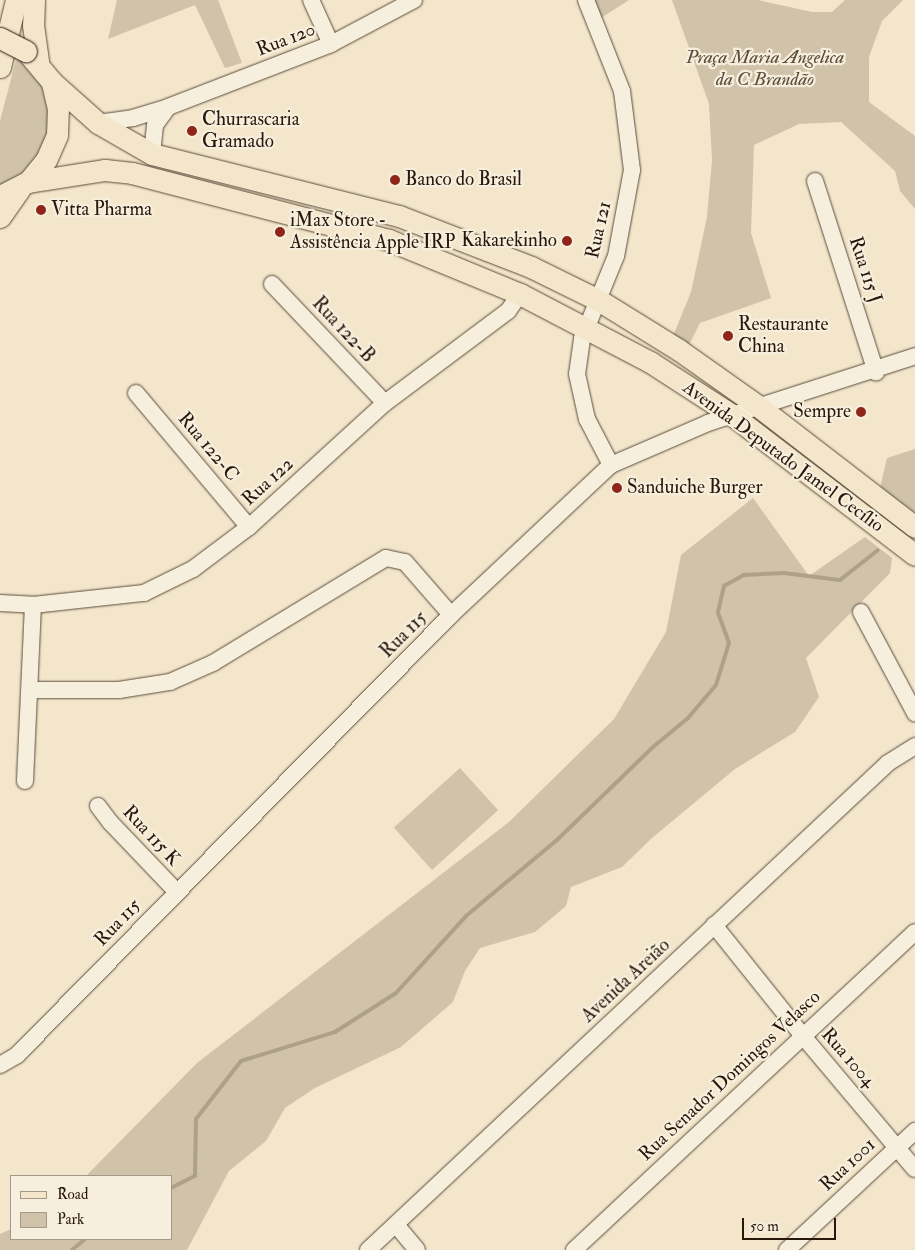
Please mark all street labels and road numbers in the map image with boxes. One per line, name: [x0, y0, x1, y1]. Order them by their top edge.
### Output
street label: Rua 120: [253, 18, 319, 62]
street label: Rua 121: [581, 199, 617, 261]
street label: Rua 115 J: [844, 234, 886, 306]
street label: Rua 122-B: [307, 292, 379, 368]
street label: Avenida Deputado Jamel Cecílio: [678, 376, 888, 538]
street label: Rua 122-C: [173, 408, 243, 486]
street label: Rua 122: [238, 453, 298, 511]
street label: Rua 115: [376, 607, 432, 663]
street label: Rua 115 K: [117, 801, 185, 871]
street label: Rua 115: [90, 895, 146, 951]
street label: Avenida Areião: [577, 934, 675, 1028]
street label: Rua Senador Domingos Velasco: [635, 986, 825, 1166]
street label: Rua 1004: [816, 1024, 880, 1092]
street label: Rua 1001: [815, 1134, 881, 1196]

